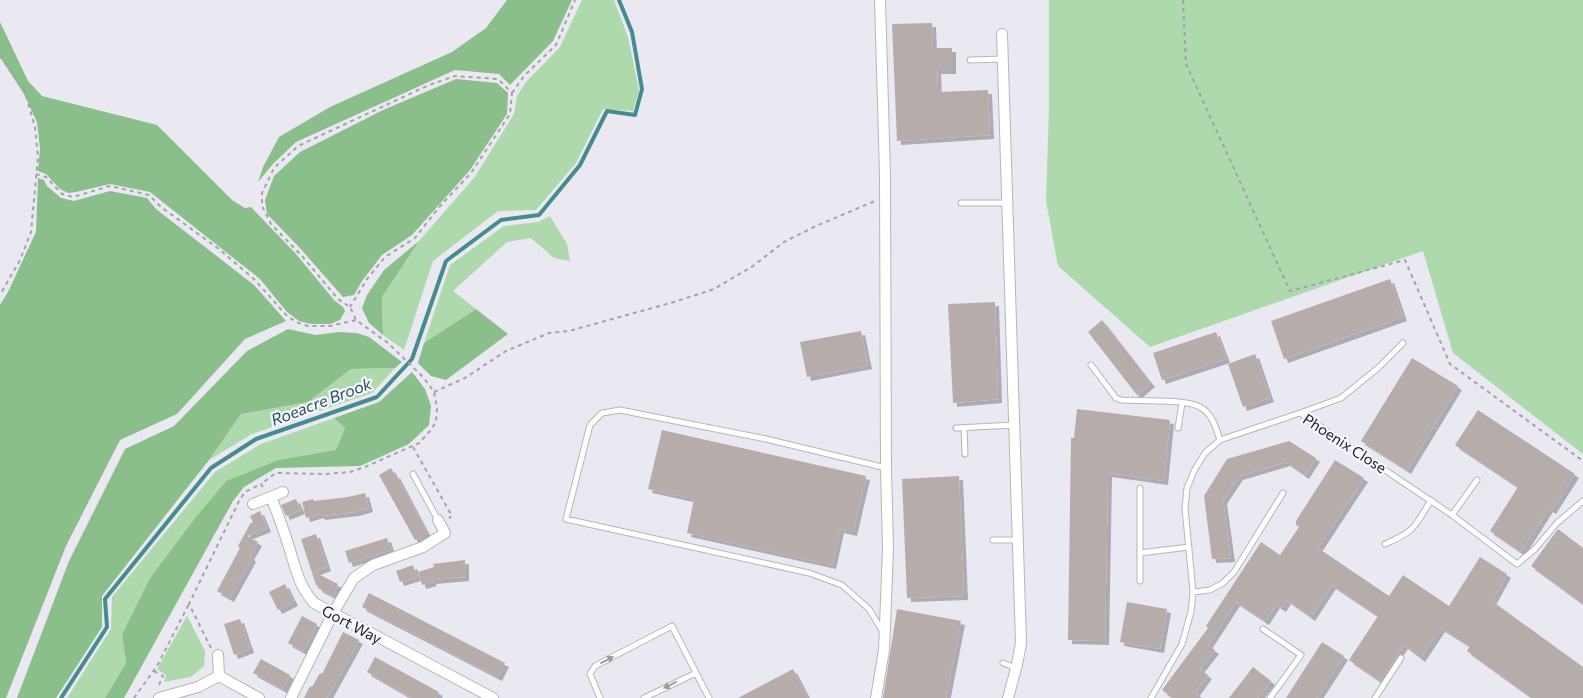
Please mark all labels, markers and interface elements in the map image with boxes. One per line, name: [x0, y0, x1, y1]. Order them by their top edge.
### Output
water label: Roeacre Brook: [268, 373, 374, 429]
street label: Phoenix Close: [1300, 409, 1390, 477]
street label: Gort Way: [319, 601, 385, 647]
one-way arrow: [599, 656, 614, 664]
one-way arrow: [663, 681, 677, 689]

